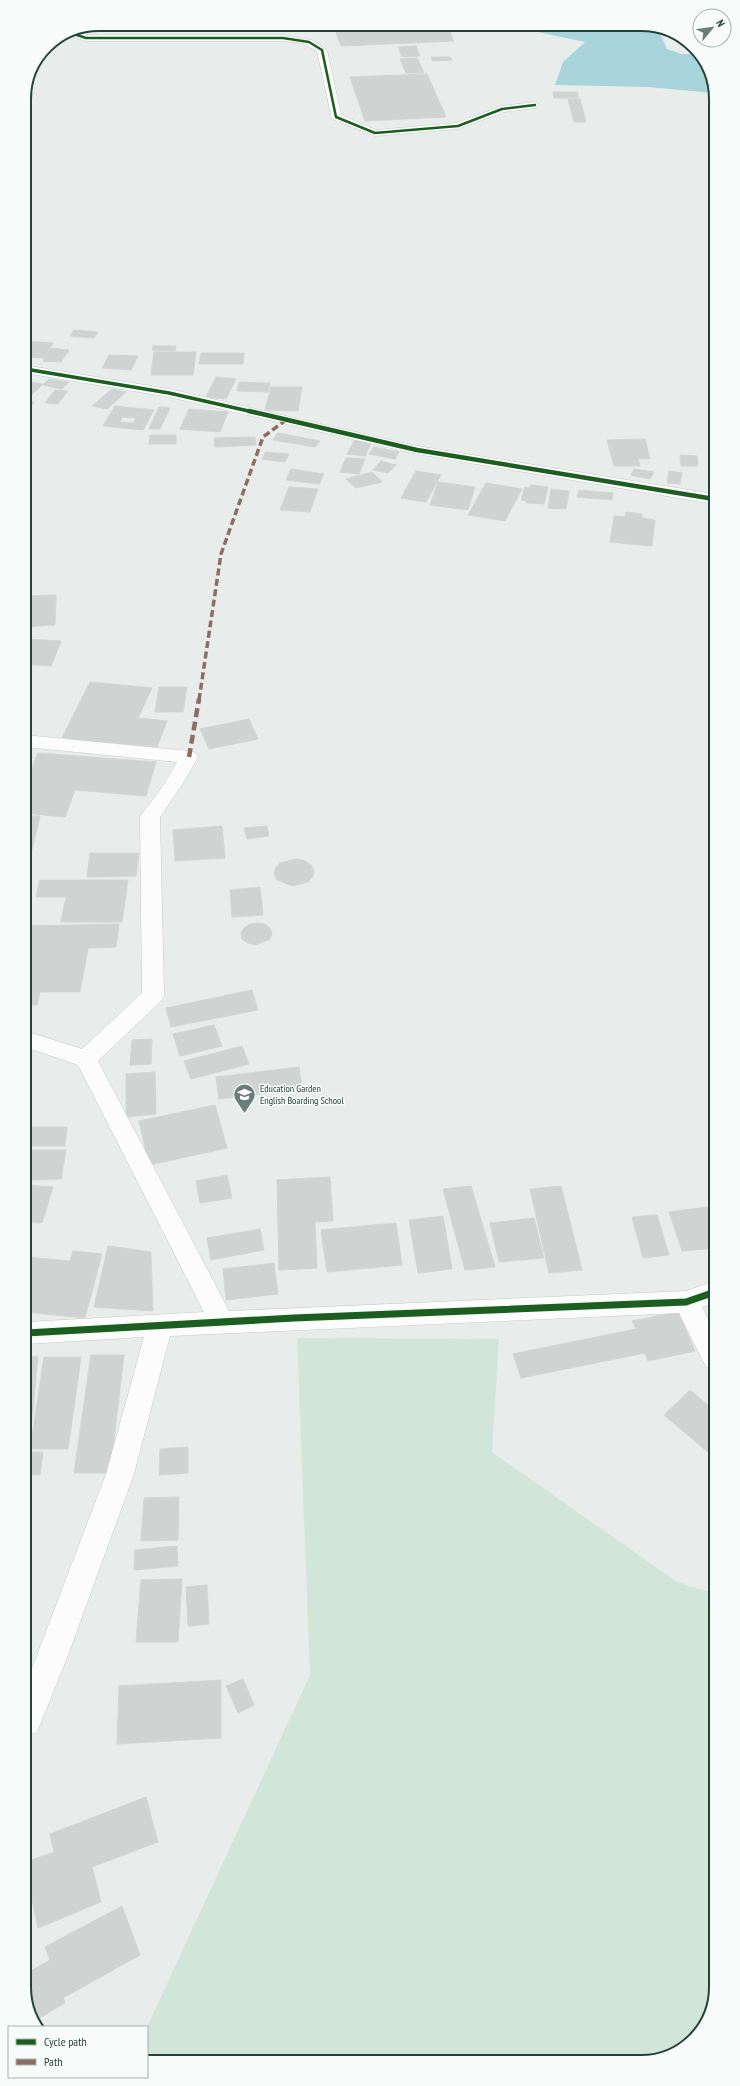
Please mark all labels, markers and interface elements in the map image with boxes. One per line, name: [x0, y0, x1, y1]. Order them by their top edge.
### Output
north arrow: [692, 8, 732, 48]
text: N: [713, 17, 728, 29]
school or university icon: Education Garden English Boarding School: [232, 1081, 258, 1114]
place label: Education Garden English Boarding School: [260, 1082, 344, 1107]
legend: [8, 2026, 148, 2078]
text: Cycle path: [44, 2034, 87, 2049]
text: Path: [44, 2054, 62, 2069]

